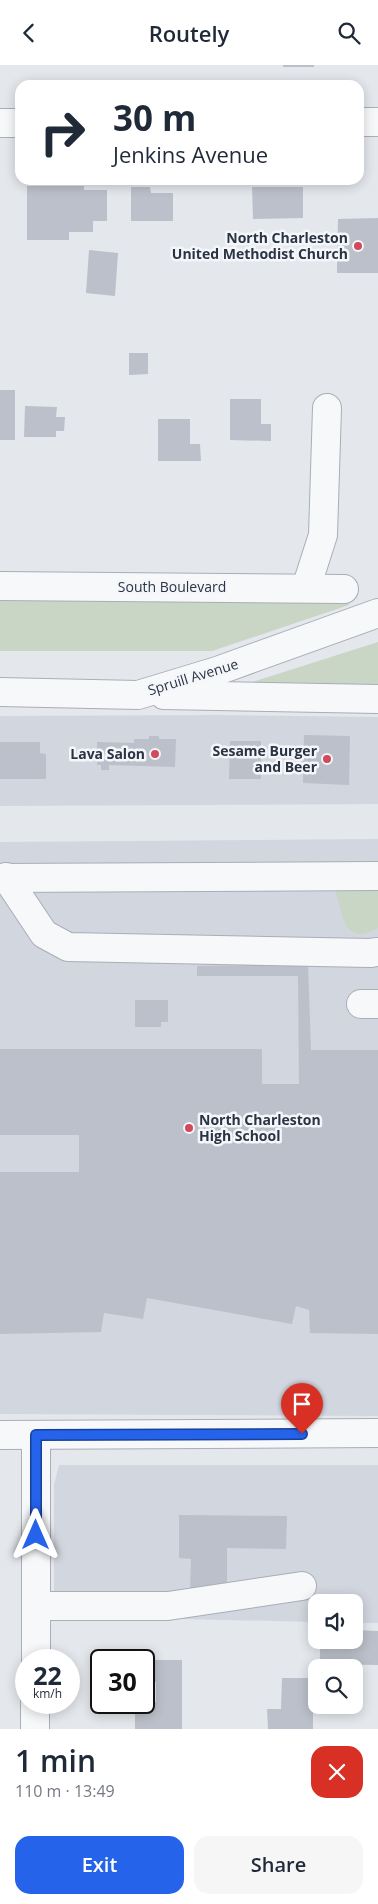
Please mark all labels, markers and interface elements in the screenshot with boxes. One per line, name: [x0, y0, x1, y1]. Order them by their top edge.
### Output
text: Routely: [149, 18, 229, 48]
icon: back: [15, 19, 43, 47]
icon: search: [335, 19, 363, 47]
text: 30 m: [113, 94, 196, 141]
icon: right: [30, 100, 95, 165]
text: Jenkins Avenue: [113, 139, 268, 169]
place label: North Charleston United Methodist Church: [172, 228, 348, 263]
marker: North Charleston United Methodist Church: [352, 240, 364, 252]
street label: South Boulevard: [118, 577, 226, 596]
street label: Spruill Avenue: [145, 654, 240, 699]
place label: Sesame Burger and Beer: [212, 741, 318, 776]
place label: Lava Salon: [70, 744, 145, 763]
marker: Lava Salon: [149, 748, 161, 760]
marker: Sesame Burger and Beer: [321, 753, 333, 765]
place label: North Charleston High School: [199, 1110, 321, 1145]
marker: North Charleston High School: [183, 1122, 195, 1134]
pin: [281, 1383, 323, 1434]
icon: arrive: [288, 1390, 316, 1418]
position arrow: [9, 1508, 61, 1560]
map controls: [308, 1594, 363, 1714]
button: sound: [308, 1594, 363, 1649]
speed limit sign: 30: [90, 1649, 155, 1714]
text: 22: [33, 1658, 62, 1692]
button: search: [308, 1659, 363, 1714]
text: km/h: [33, 1685, 62, 1702]
text: 1 min: [15, 1740, 96, 1781]
button: close: [311, 1746, 363, 1798]
text: 110 m · 13:49: [15, 1780, 115, 1802]
button: Exit: [15, 1836, 184, 1894]
button: Share: [194, 1836, 363, 1894]

